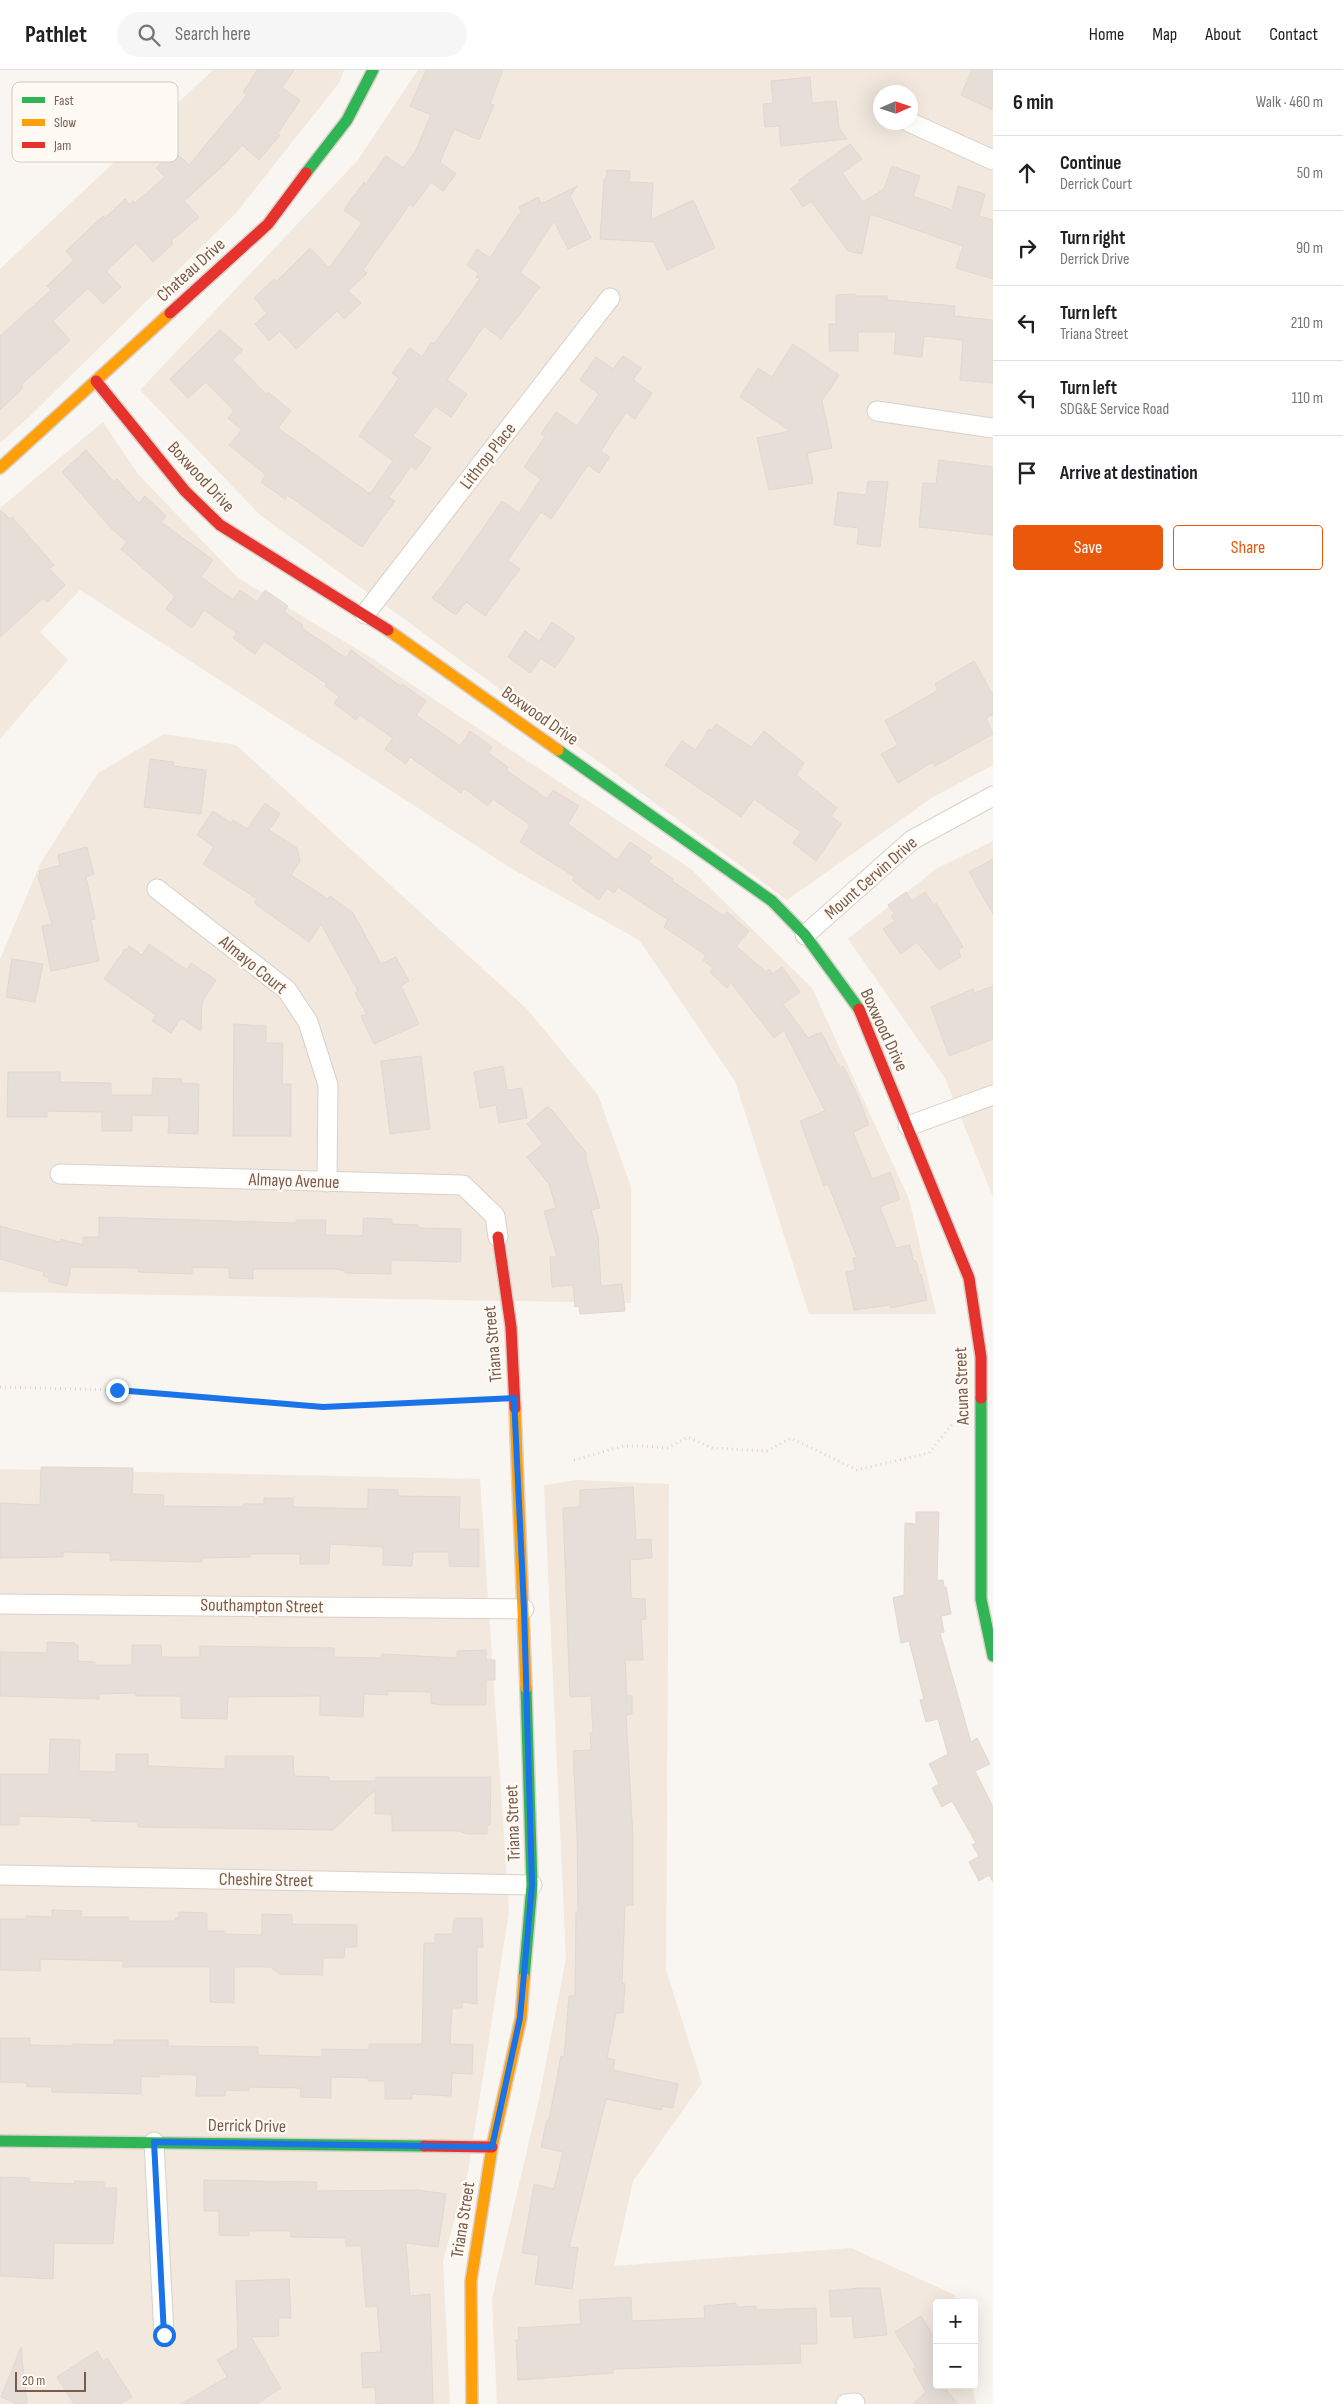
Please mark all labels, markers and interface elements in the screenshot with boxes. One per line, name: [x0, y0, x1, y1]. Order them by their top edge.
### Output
search box: [117, 12, 467, 57]
text: Pathlet: [25, 20, 87, 49]
icon: search: [135, 21, 163, 49]
text: Search here: [175, 23, 251, 46]
text: Home: [1089, 24, 1124, 45]
text: Map: [1152, 24, 1177, 45]
text: About: [1205, 24, 1241, 45]
text: Contact: [1269, 24, 1318, 45]
legend: [12, 82, 178, 162]
north arrow: [873, 85, 918, 130]
text: 6 min: [1013, 90, 1054, 115]
text: Fast: [54, 92, 74, 109]
text: Walk · 460 m: [1256, 93, 1323, 112]
text: Slow: [54, 114, 76, 131]
text: Jam: [53, 137, 71, 154]
text: Continue: [1060, 152, 1121, 175]
icon: ahead: [1013, 159, 1041, 187]
text: 50 m: [1297, 164, 1323, 183]
text: Derrick Court: [1060, 175, 1132, 194]
text: Turn right: [1060, 227, 1125, 250]
street label: Chateau Drive: [153, 234, 229, 306]
icon: right: [1013, 234, 1041, 262]
text: 90 m: [1296, 239, 1323, 258]
text: Derrick Drive: [1060, 250, 1129, 269]
text: Turn left: [1060, 302, 1117, 325]
icon: left: [1013, 309, 1041, 337]
text: 210 m: [1291, 314, 1323, 333]
text: Triana Street: [1060, 325, 1128, 344]
text: Turn left: [1060, 377, 1117, 400]
icon: left: [1013, 384, 1041, 412]
text: 110 m: [1292, 389, 1323, 408]
text: SDG&E Service Road: [1060, 400, 1169, 419]
street label: Lithrop Place: [456, 419, 520, 493]
street label: Boxwood Drive: [163, 437, 239, 517]
icon: arrive: [1013, 459, 1041, 487]
text: Arrive at destination: [1060, 462, 1198, 485]
button: Save: [1013, 525, 1163, 570]
button: Share: [1173, 525, 1323, 570]
street label: Boxwood Drive: [498, 682, 582, 750]
street label: Mount Cervin Drive: [821, 832, 921, 924]
street label: Almayo Court: [214, 931, 292, 999]
street label: Boxwood Drive: [856, 985, 912, 1075]
street label: Almayo Avenue: [247, 1169, 340, 1193]
street label: Triana Street: [479, 1304, 507, 1383]
street label: Acuna Street: [950, 1346, 974, 1426]
route end: [106, 1379, 129, 1402]
street label: Southampton Street: [200, 1594, 324, 1618]
street label: Triana Street: [501, 1784, 525, 1862]
street label: Cheshire Street: [219, 1869, 314, 1891]
street label: Derrick Drive: [208, 2115, 286, 2137]
street label: Triana Street: [447, 2180, 479, 2260]
map controls: [933, 2299, 978, 2389]
button: +: [933, 2299, 978, 2344]
route start: [153, 2324, 176, 2347]
button: −: [933, 2344, 978, 2389]
scale bar: [15, 2369, 86, 2392]
text: 20 m: [22, 2372, 45, 2389]

